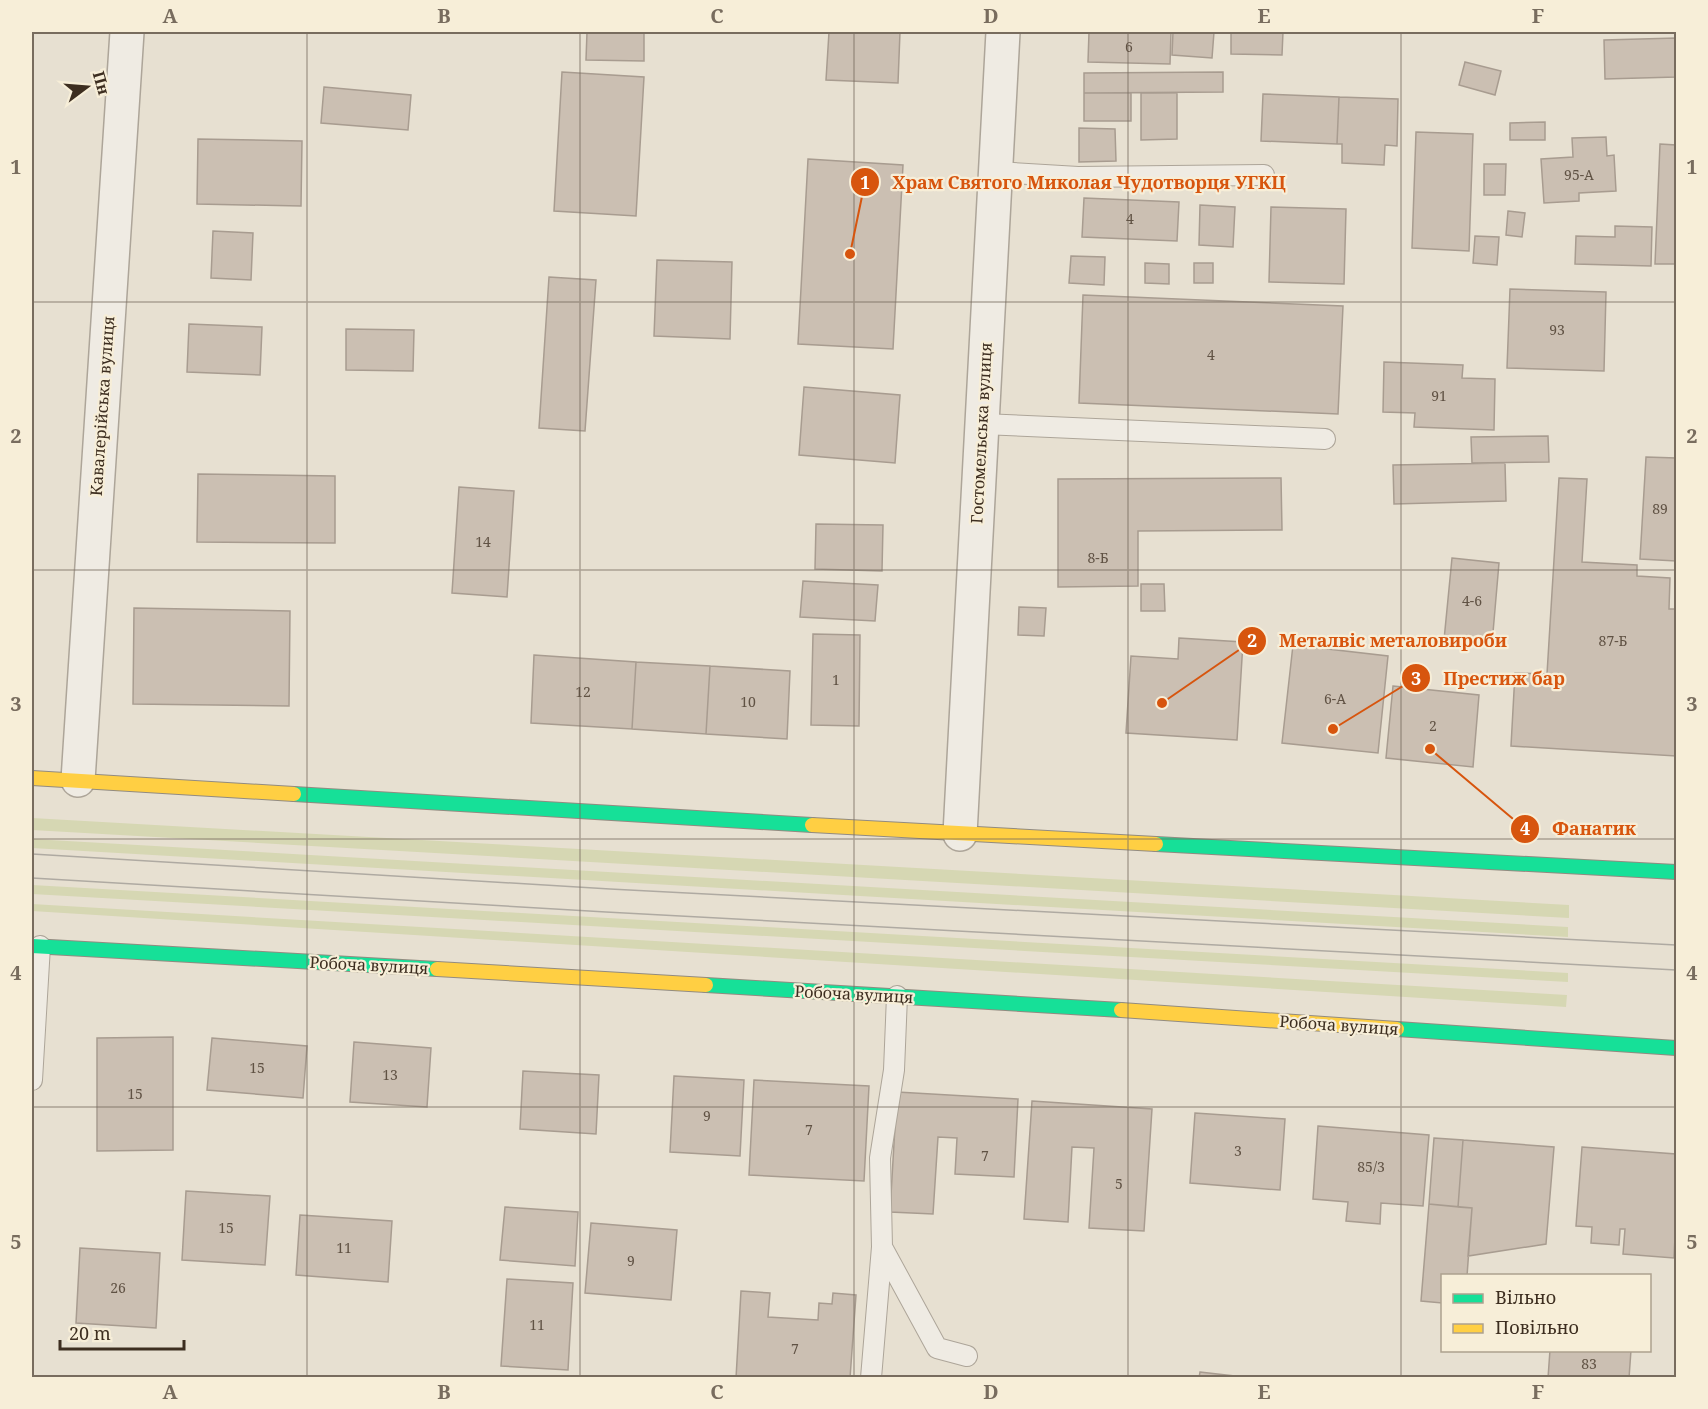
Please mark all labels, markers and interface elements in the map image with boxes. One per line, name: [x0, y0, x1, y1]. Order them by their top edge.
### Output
text: A: [162, 2, 178, 29]
text: B: [437, 2, 451, 29]
text: C: [710, 2, 724, 29]
text: D: [983, 2, 999, 29]
text: E: [1257, 2, 1271, 29]
text: F: [1532, 2, 1544, 29]
house number: 6: [1125, 37, 1133, 56]
north arrow: [57, 57, 117, 117]
text: Пн: [88, 68, 115, 97]
text: 1: [10, 153, 22, 180]
text: 1: [1686, 153, 1698, 180]
callout: Храм Святого Миколая Чудотворця УГКЦ: [850, 164, 1298, 200]
house number: 95-А: [1564, 165, 1594, 184]
text: 1: [860, 170, 870, 194]
text: Храм Святого Миколая Чудотворця УГКЦ: [892, 170, 1286, 194]
house number: 4: [1126, 209, 1134, 228]
street label: Кавалерійська вулиця: [85, 315, 119, 497]
house number: 93: [1549, 320, 1565, 339]
street label: Гостомельська вулиця: [965, 342, 997, 524]
house number: 4: [1207, 345, 1215, 364]
house number: 91: [1431, 386, 1447, 405]
text: 2: [10, 422, 22, 449]
text: 2: [1686, 422, 1698, 449]
house number: 89: [1652, 499, 1668, 518]
house number: 14: [475, 532, 491, 551]
house number: 8-Б: [1088, 548, 1109, 567]
house number: 4-6: [1462, 591, 1482, 610]
callout: Металвіс металовироби: [1237, 623, 1519, 659]
text: 2: [1247, 628, 1257, 652]
text: Металвіс металовироби: [1279, 628, 1507, 652]
house number: 87-Б: [1599, 631, 1628, 650]
callout: Престиж бар: [1401, 660, 1576, 696]
text: 3: [1411, 666, 1421, 690]
text: Престиж бар: [1443, 666, 1565, 690]
house number: 1: [832, 670, 840, 689]
house number: 12: [575, 682, 591, 701]
house number: 6-А: [1324, 689, 1346, 708]
text: 3: [10, 690, 22, 717]
text: 3: [1686, 690, 1698, 717]
house number: 10: [740, 692, 756, 711]
house number: 2: [1429, 716, 1437, 735]
callout: Фанатик: [1510, 811, 1648, 847]
text: 4: [1520, 816, 1530, 840]
text: Фанатик: [1552, 816, 1637, 840]
street label: Робоча вулиця: [309, 951, 429, 979]
text: 4: [10, 959, 22, 986]
text: 4: [1686, 959, 1698, 986]
street label: Робоча вулиця: [794, 980, 914, 1008]
street label: Робоча вулиця: [1279, 1010, 1399, 1040]
house number: 15: [249, 1058, 265, 1077]
house number: 13: [382, 1065, 398, 1084]
house number: 15: [127, 1084, 143, 1103]
house number: 9: [703, 1106, 711, 1125]
house number: 7: [805, 1120, 813, 1139]
house number: 3: [1234, 1141, 1242, 1160]
house number: 7: [981, 1146, 989, 1165]
house number: 85/3: [1357, 1157, 1385, 1176]
house number: 5: [1115, 1174, 1123, 1193]
house number: 15: [218, 1218, 234, 1237]
text: 5: [10, 1228, 22, 1255]
text: 5: [1686, 1228, 1698, 1255]
house number: 11: [336, 1238, 352, 1257]
house number: 9: [627, 1251, 635, 1270]
legend: [1441, 1274, 1651, 1352]
house number: 26: [110, 1278, 126, 1297]
text: Вільно: [1495, 1285, 1556, 1309]
scale bar: [60, 1313, 184, 1351]
house number: 11: [529, 1315, 545, 1334]
text: Повільно: [1495, 1315, 1579, 1339]
text: 20 m: [69, 1321, 111, 1345]
house number: 7: [791, 1339, 799, 1358]
house number: 83: [1581, 1354, 1597, 1373]
text: A: [162, 1378, 178, 1405]
text: B: [437, 1378, 451, 1405]
text: C: [710, 1378, 724, 1405]
text: D: [983, 1378, 999, 1405]
text: E: [1257, 1378, 1271, 1405]
text: F: [1532, 1378, 1544, 1405]

